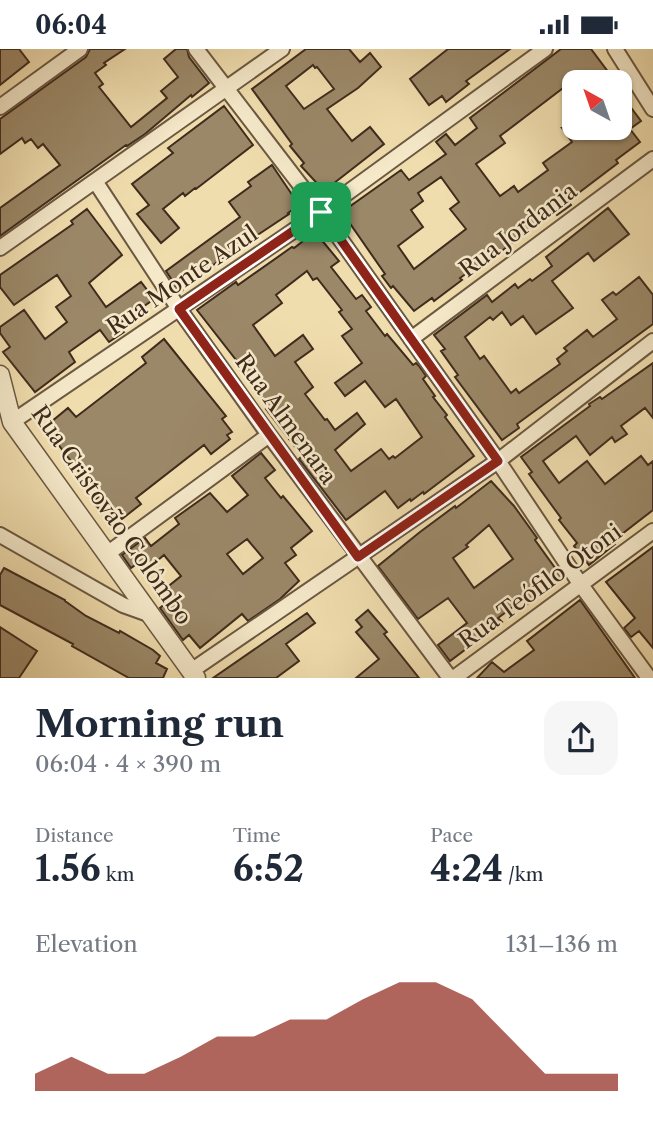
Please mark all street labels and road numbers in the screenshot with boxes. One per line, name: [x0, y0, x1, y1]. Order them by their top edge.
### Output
street label: Rua Jordania: [454, 176, 583, 283]
street label: Rua Monte Azul: [101, 219, 263, 341]
street label: Rua Almenara: [229, 348, 343, 490]
street label: Rua Cristovão Colômbo: [26, 400, 198, 630]
street label: Rua Teófilo Otoni: [453, 517, 627, 655]

